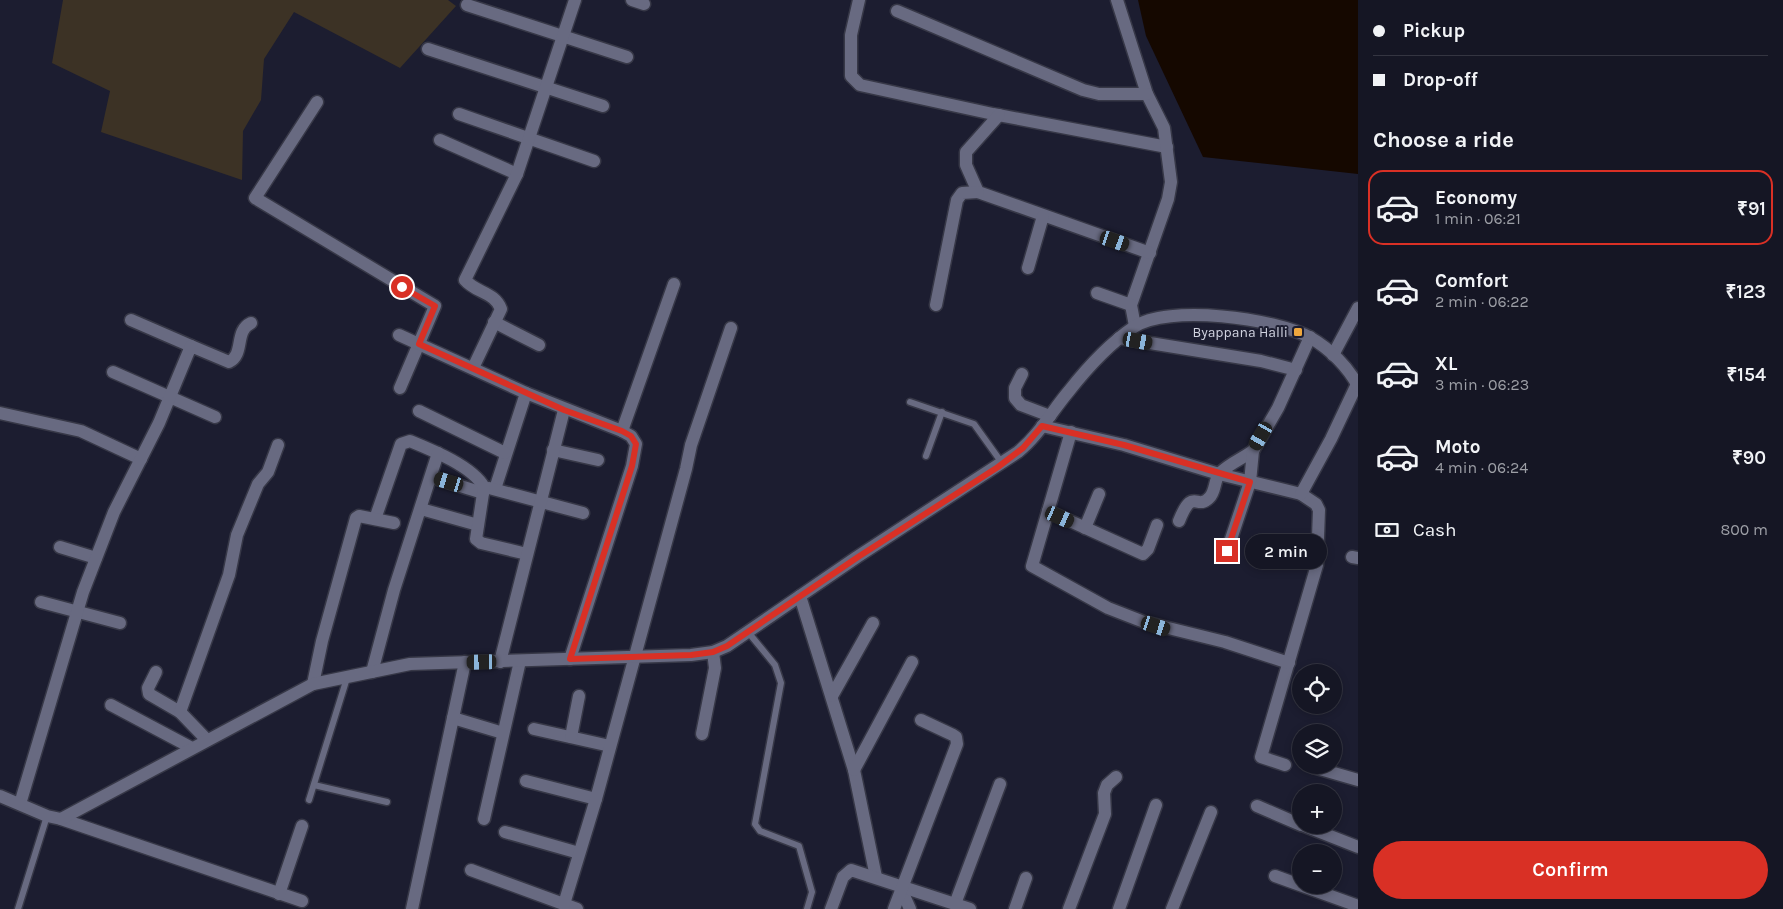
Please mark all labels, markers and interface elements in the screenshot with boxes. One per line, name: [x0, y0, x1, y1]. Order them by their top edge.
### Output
text: Pickup: [1403, 20, 1465, 42]
text: Drop-off: [1403, 69, 1478, 91]
text: Choose a ride: [1373, 127, 1514, 153]
icon: car: [1375, 185, 1420, 230]
text: Economy: [1435, 187, 1517, 209]
text: ₹91: [1737, 198, 1766, 220]
text: 1 min · 06:21: [1435, 209, 1521, 228]
car: [1098, 229, 1131, 253]
icon: car: [1375, 268, 1420, 313]
text: Comfort: [1435, 270, 1509, 292]
route start: [391, 276, 413, 298]
text: ₹123: [1725, 281, 1766, 303]
text: 2 min · 06:22: [1435, 292, 1529, 311]
place label: Byappana Halli: [1192, 324, 1288, 341]
marker: Byappana Halli: [1292, 326, 1304, 338]
car: [1121, 331, 1154, 351]
icon: car: [1375, 351, 1420, 396]
text: XL: [1435, 353, 1457, 375]
text: ₹154: [1726, 364, 1766, 386]
text: 3 min · 06:23: [1435, 375, 1529, 394]
car: [1247, 419, 1274, 453]
icon: car: [1375, 434, 1420, 479]
text: Moto: [1435, 436, 1481, 458]
text: ₹90: [1732, 447, 1766, 469]
text: 4 min · 06:24: [1435, 458, 1528, 477]
car: [432, 470, 465, 494]
car: [1043, 504, 1076, 530]
icon: cash: [1373, 516, 1401, 544]
text: Cash: [1413, 519, 1457, 541]
text: 800 m: [1720, 520, 1768, 539]
callout: 2 min: [1244, 534, 1327, 568]
route end: [1216, 540, 1238, 562]
text: 2 min: [1264, 542, 1308, 561]
car: [1139, 614, 1172, 638]
car: [466, 654, 497, 670]
map controls: [1292, 664, 1342, 894]
button: locate: [1292, 664, 1342, 714]
button: layers: [1292, 724, 1342, 774]
button: +: [1292, 784, 1342, 834]
button: Confirm: [1373, 841, 1768, 899]
button: −: [1292, 844, 1342, 894]

